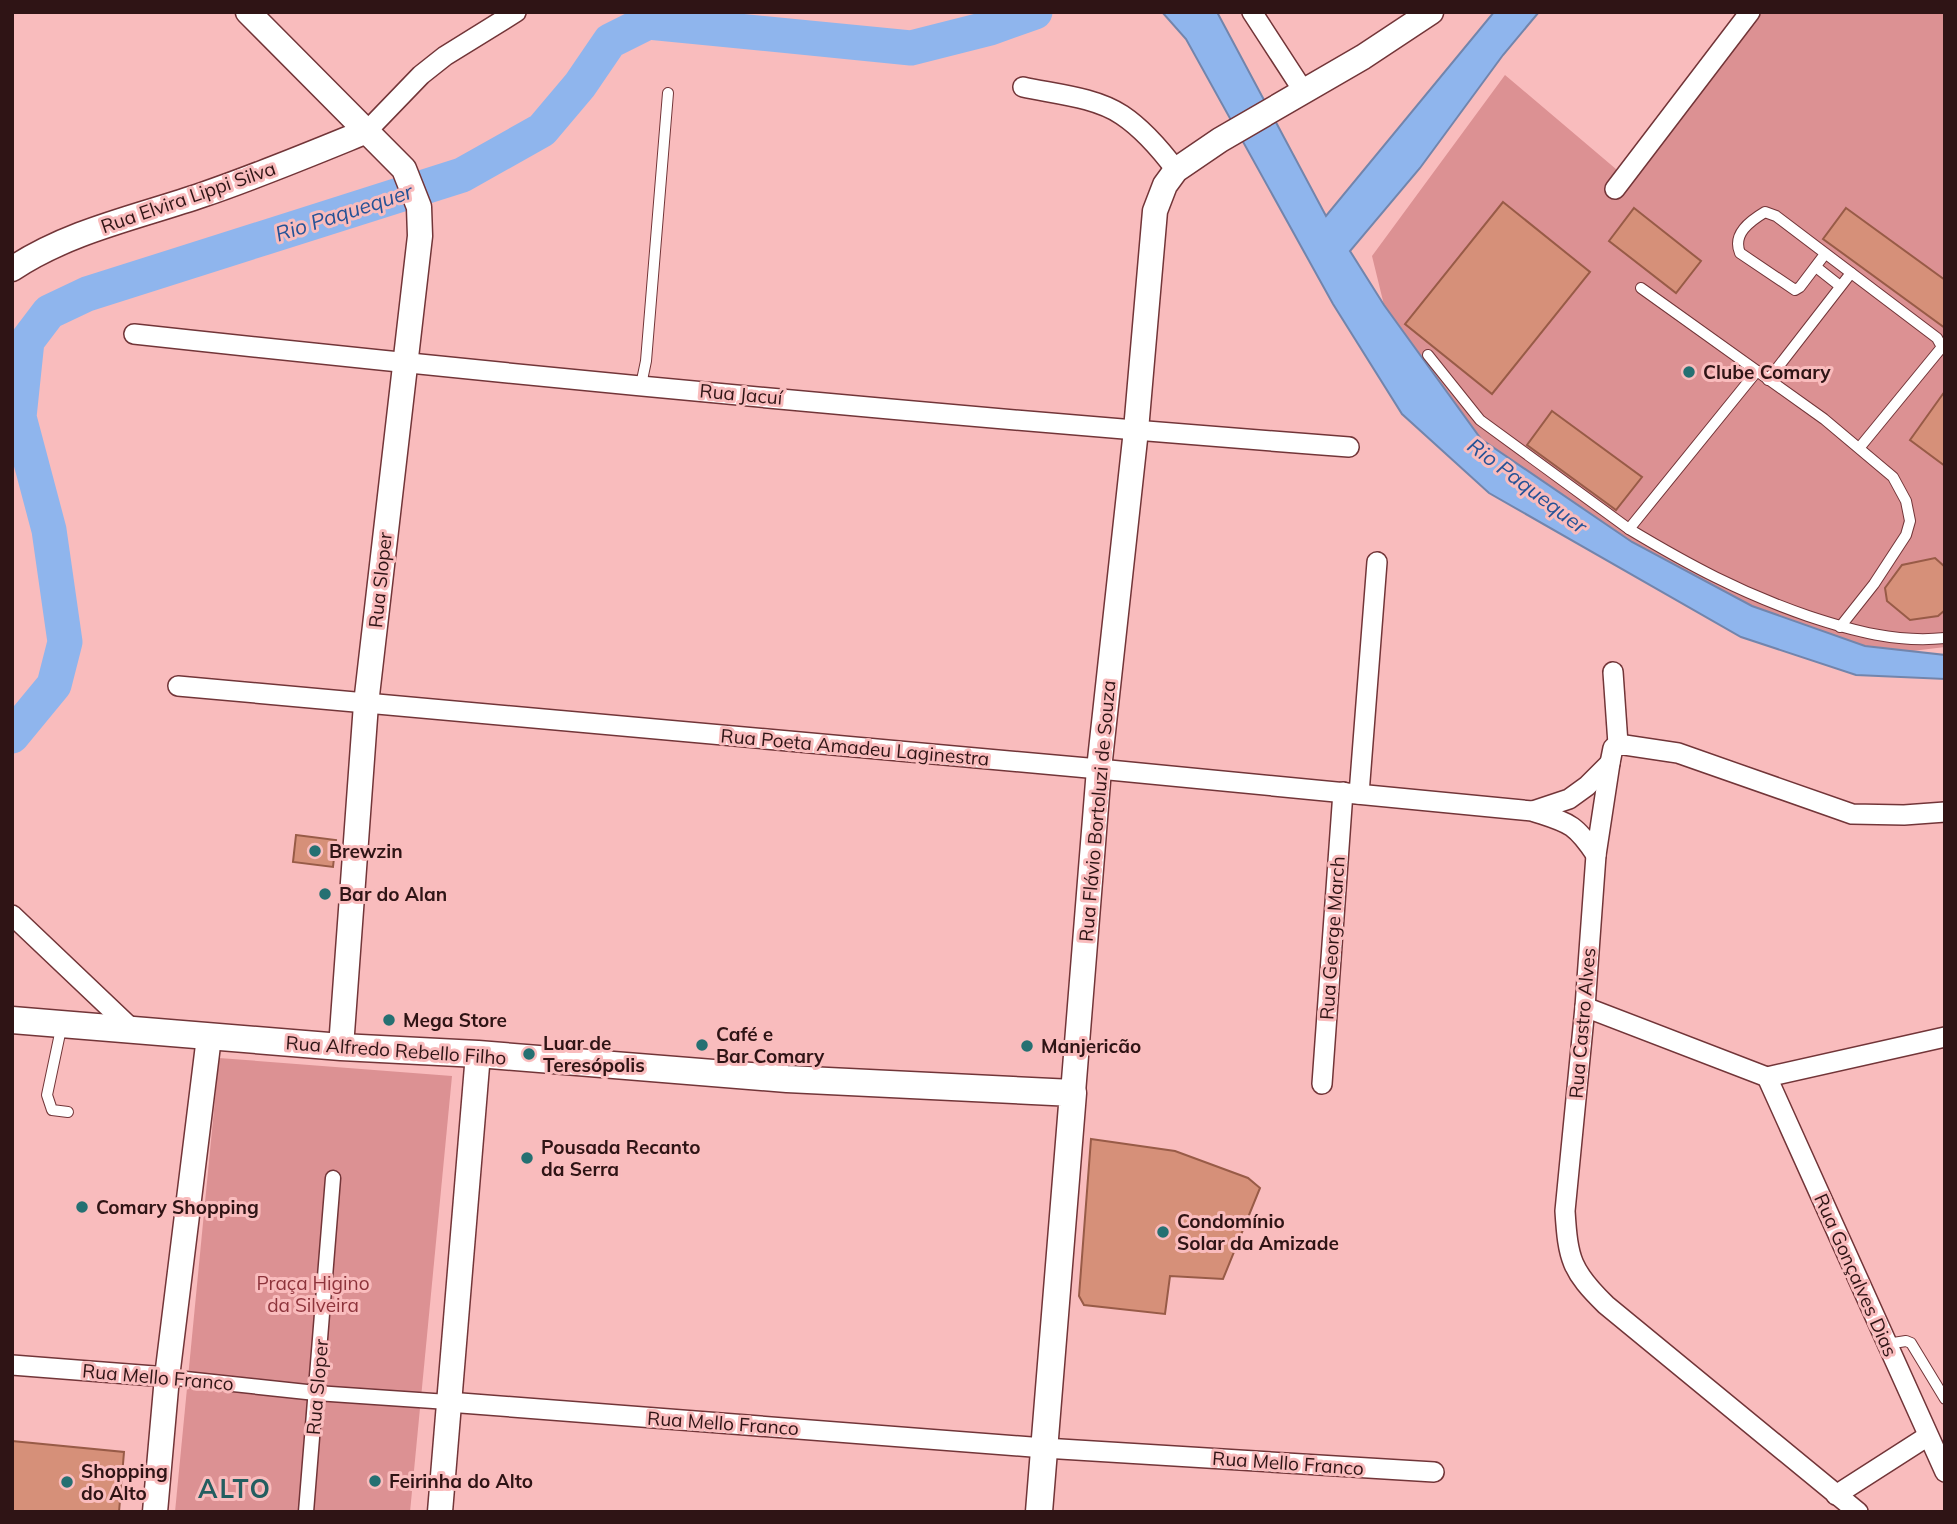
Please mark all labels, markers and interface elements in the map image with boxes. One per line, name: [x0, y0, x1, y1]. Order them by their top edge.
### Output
street label: Rua Elvira Lippi Silva: [97, 156, 279, 238]
water label: Rio Paquequer: [272, 177, 417, 246]
place label: Clube Comary: [1703, 360, 1831, 384]
marker: Clube Comary: [1681, 364, 1697, 380]
street label: Rua Jacuí: [699, 378, 785, 410]
water label: Rio Paquequer: [1463, 432, 1593, 539]
street label: Rua Sloper: [363, 531, 397, 629]
street label: Rua Flávio Bortoluzi de Souza: [1074, 679, 1120, 943]
street label: Rua Poeta Amadeu Laginestra: [720, 723, 990, 771]
place label: Brewzin: [329, 839, 403, 863]
marker: Brewzin: [307, 843, 323, 859]
street label: Rua George March: [1314, 855, 1350, 1021]
place label: Bar do Alan: [339, 882, 447, 906]
marker: Bar do Alan: [317, 886, 333, 902]
street label: Rua Castro Alves: [1563, 947, 1601, 1099]
place label: Mega Store: [403, 1008, 507, 1032]
marker: Mega Store: [381, 1012, 397, 1028]
place label: Café e Bar Comary: [716, 1022, 825, 1068]
street label: Rua Alfredo Rebello Filho: [285, 1030, 507, 1070]
place label: Luar de Teresópolis: [543, 1031, 645, 1077]
place label: Manjericão: [1041, 1034, 1141, 1058]
marker: Café e Bar Comary: [694, 1037, 710, 1053]
marker: Manjericão: [1019, 1038, 1035, 1054]
marker: Luar de Teresópolis: [521, 1046, 537, 1062]
place label: Pousada Recanto da Serra: [541, 1135, 700, 1181]
marker: Pousada Recanto da Serra: [519, 1150, 535, 1166]
street label: Rua Gonçalves Dias: [1809, 1190, 1903, 1360]
place label: Comary Shopping: [96, 1195, 259, 1219]
marker: Comary Shopping: [74, 1199, 90, 1215]
place label: Condomínio Solar da Amizade: [1177, 1209, 1339, 1255]
marker: Condomínio Solar da Amizade: [1155, 1224, 1171, 1240]
park label: Praça Higino da Silveira: [256, 1271, 370, 1317]
street label: Rua Sloper: [301, 1338, 333, 1436]
street label: Rua Mello Franco: [81, 1358, 235, 1396]
street label: Rua Mello Franco: [646, 1406, 800, 1440]
street label: Rua Mello Franco: [1211, 1446, 1365, 1480]
place label: Shopping do Alto: [81, 1459, 168, 1505]
place label: Feirinha do Alto: [389, 1469, 533, 1493]
district label: ALTO: [198, 1472, 272, 1505]
marker: Feirinha do Alto: [367, 1473, 383, 1489]
marker: Shopping do Alto: [59, 1474, 75, 1490]

